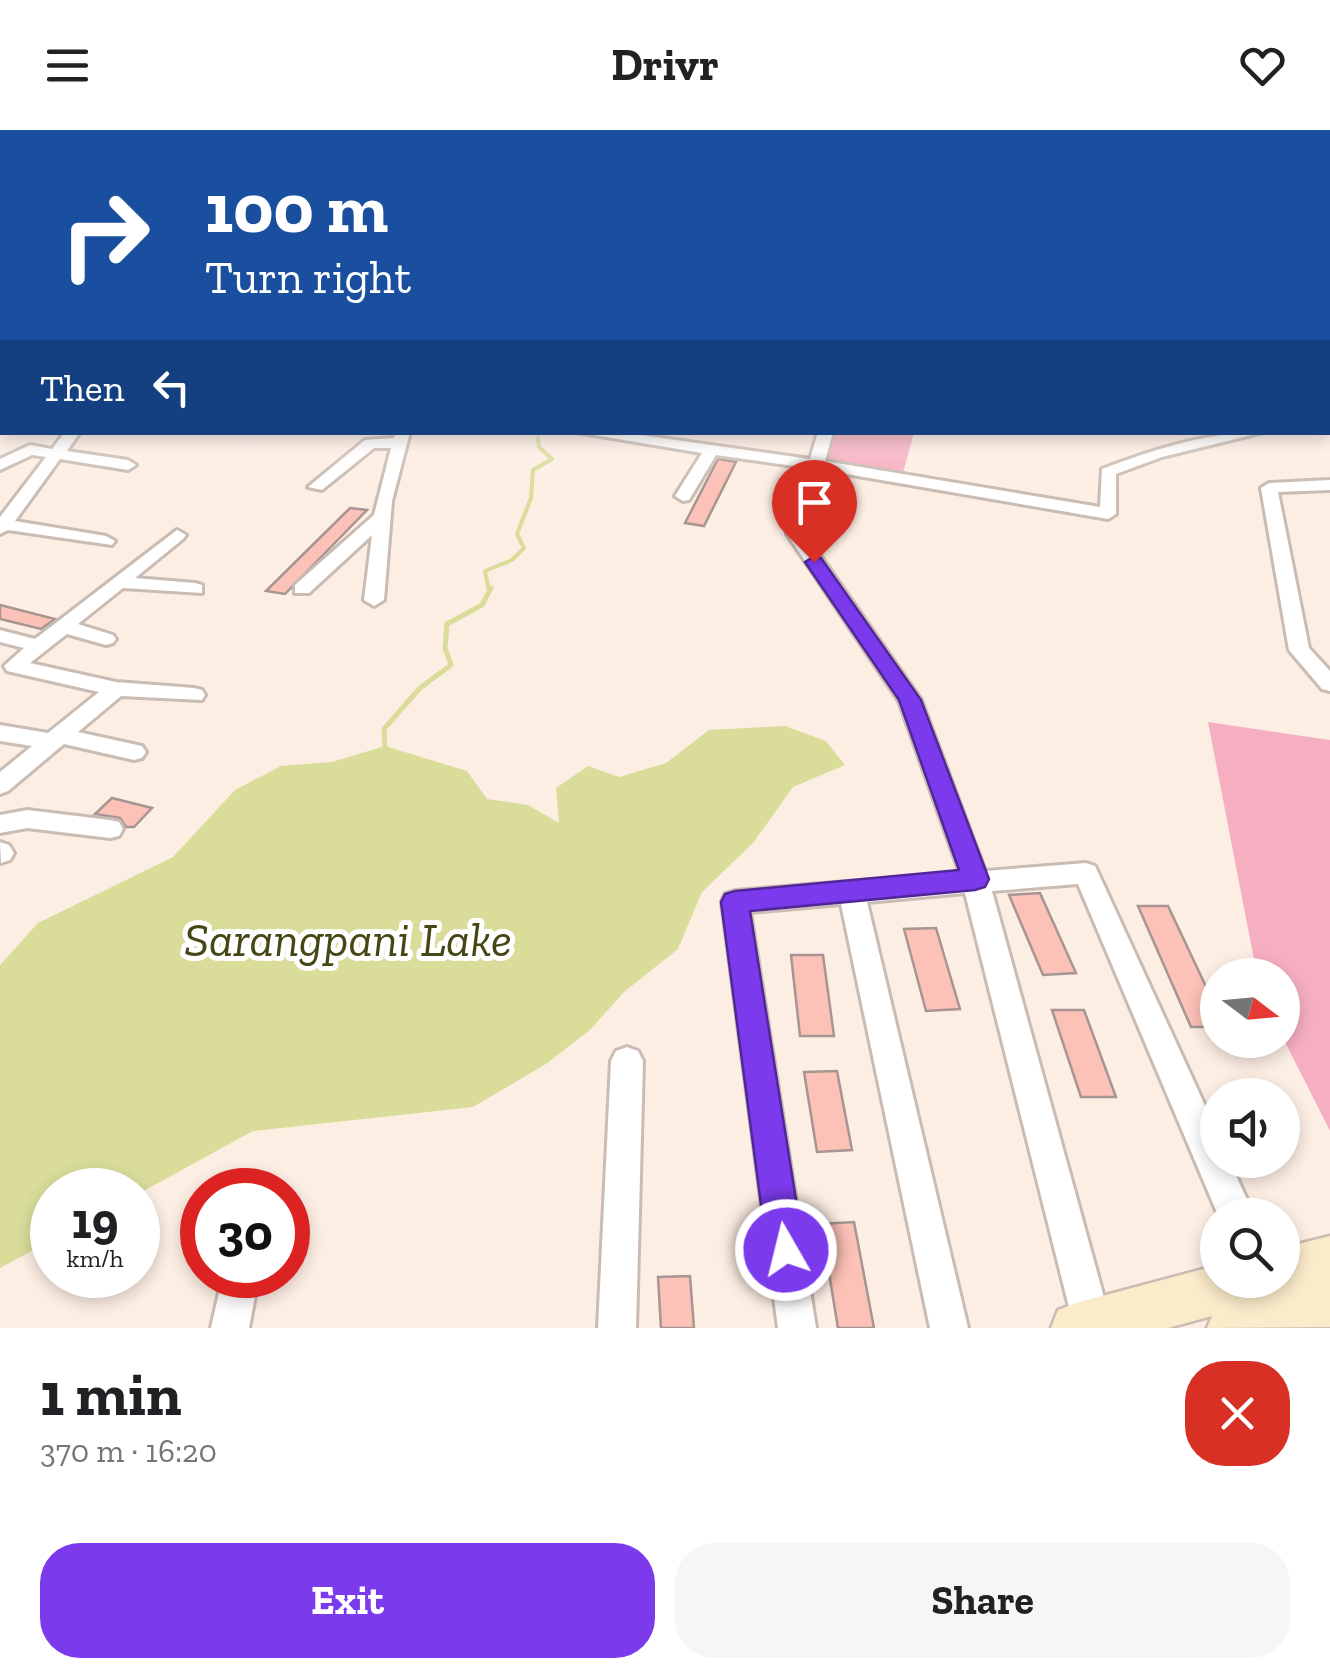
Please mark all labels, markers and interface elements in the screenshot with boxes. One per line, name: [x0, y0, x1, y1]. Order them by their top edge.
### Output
icon: menu: [40, 38, 95, 93]
text: Drivr: [611, 38, 719, 92]
icon: heart: [1235, 38, 1290, 93]
text: 100 m: [205, 166, 388, 250]
icon: right: [40, 170, 170, 300]
text: Turn right: [205, 251, 411, 305]
icon: left: [144, 360, 199, 415]
text: Then: [40, 365, 124, 411]
pin: [772, 460, 857, 563]
icon: arrive: [787, 475, 842, 530]
water label: Sarangpani Lake: [184, 911, 512, 968]
north arrow: [1200, 958, 1300, 1058]
map controls: [1200, 958, 1300, 1298]
button: sound: [1200, 1078, 1300, 1178]
speed limit sign: 30: [180, 1168, 310, 1298]
text: 19: [72, 1191, 118, 1251]
position arrow: [734, 1198, 838, 1302]
button: search: [1200, 1198, 1300, 1298]
text: km/h: [66, 1243, 124, 1273]
text: 1 min: [40, 1358, 182, 1430]
button: close: [1185, 1361, 1290, 1466]
text: 370 m · 16:20: [40, 1432, 217, 1470]
button: Exit: [40, 1543, 655, 1658]
button: Share: [675, 1543, 1290, 1658]

